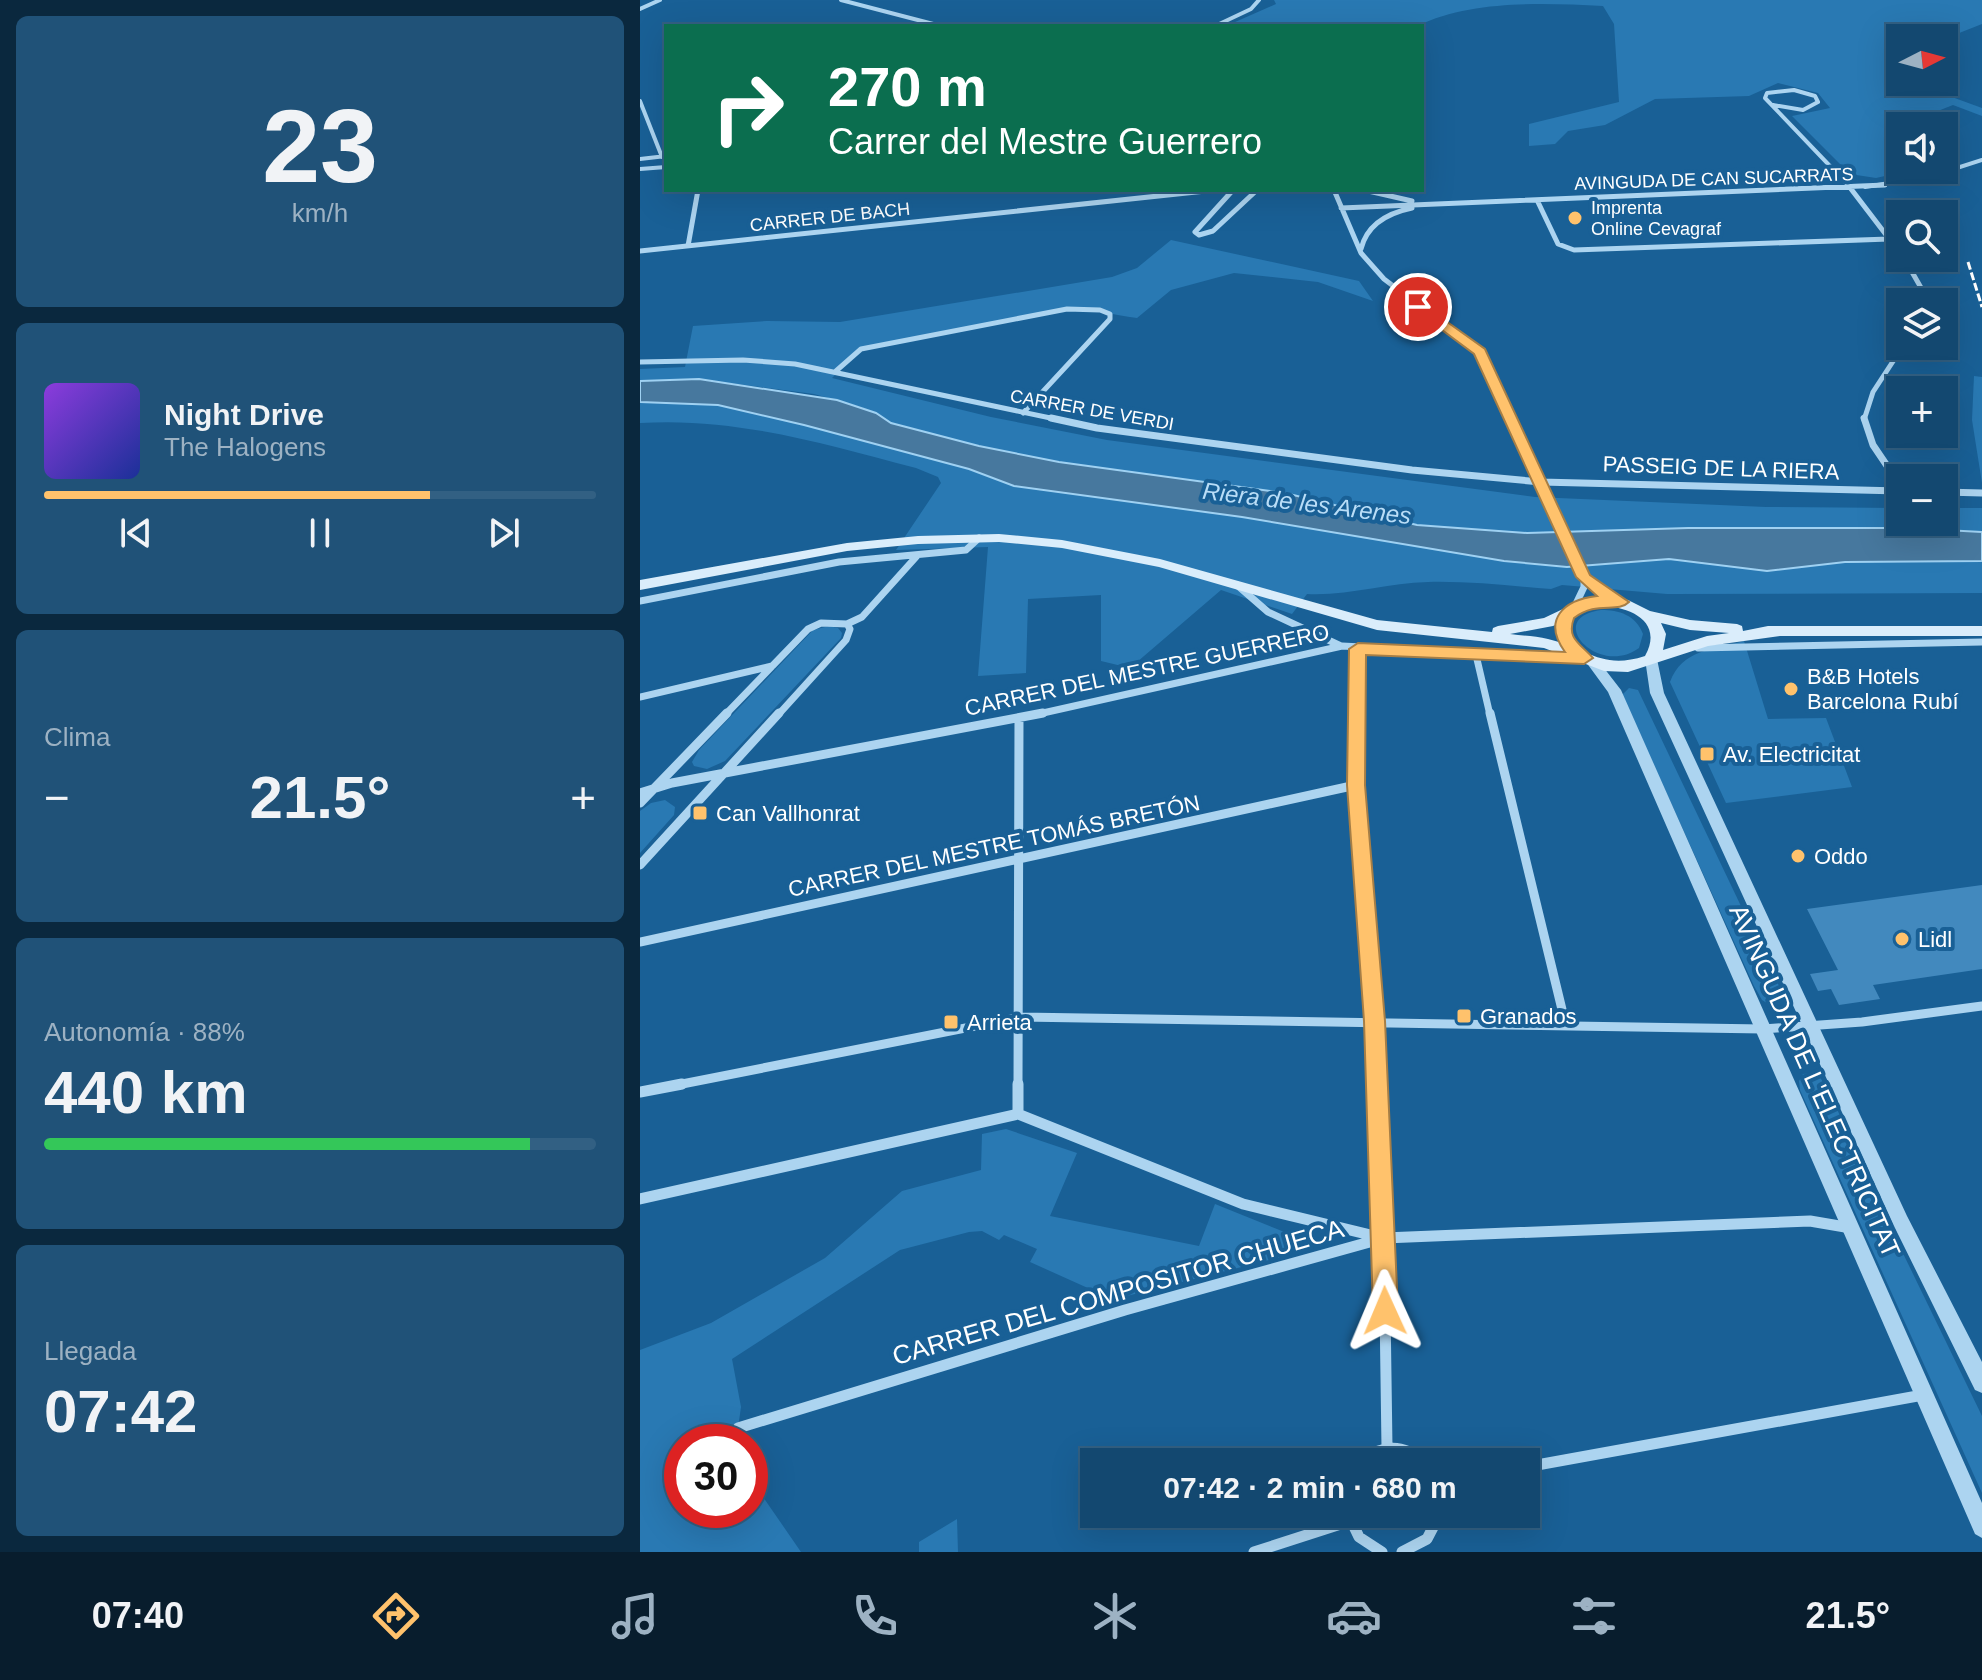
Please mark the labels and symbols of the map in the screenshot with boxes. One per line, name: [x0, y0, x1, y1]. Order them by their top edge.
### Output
north arrow: [1886, 24, 1958, 96]
street label: AVINGUDA DE CAN SUCARRATS: [1574, 164, 1854, 194]
place label: Imprenta Online Cevagraf: [1591, 198, 1722, 239]
street label: CARRER DE BACH: [749, 199, 911, 235]
marker: Imprenta Online Cevagraf: [1566, 209, 1584, 227]
pin: [1384, 273, 1452, 341]
street label: CARRER DE VERDI: [1009, 386, 1175, 434]
street label: PASSEIG DE LA RIERA: [1602, 451, 1840, 485]
water label: Riera de les Arenes: [1201, 477, 1413, 529]
street label: CARRER DEL MESTRE GUERRERO: [962, 619, 1332, 721]
place label: B&B Hotels Barcelona Rubí: [1807, 664, 1959, 714]
marker: B&B Hotels Barcelona Rubí: [1782, 680, 1800, 698]
place label: Av. Electricitat: [1723, 742, 1860, 767]
marker: Av. Electricitat: [1698, 745, 1716, 763]
street label: CARRER DEL MESTRE TOMÁS BRETÓN: [786, 790, 1202, 902]
place label: Can Vallhonrat: [716, 801, 860, 826]
marker: Can Vallhonrat: [691, 804, 709, 822]
place label: Oddo: [1814, 844, 1868, 869]
marker: Oddo: [1789, 847, 1807, 865]
street label: AVINGUDA DE L'ELECTRICITAT: [1723, 900, 1907, 1262]
place label: Lidl: [1918, 927, 1952, 952]
marker: Lidl: [1893, 930, 1911, 948]
place label: Granados: [1480, 1004, 1577, 1029]
marker: Granados: [1455, 1007, 1473, 1025]
place label: Arrieta: [967, 1010, 1033, 1035]
marker: Arrieta: [942, 1013, 960, 1031]
street label: CARRER DEL COMPOSITOR CHUECA: [889, 1213, 1348, 1371]
position arrow: [1343, 1269, 1427, 1353]
speed limit sign: 30: [664, 1424, 768, 1528]

